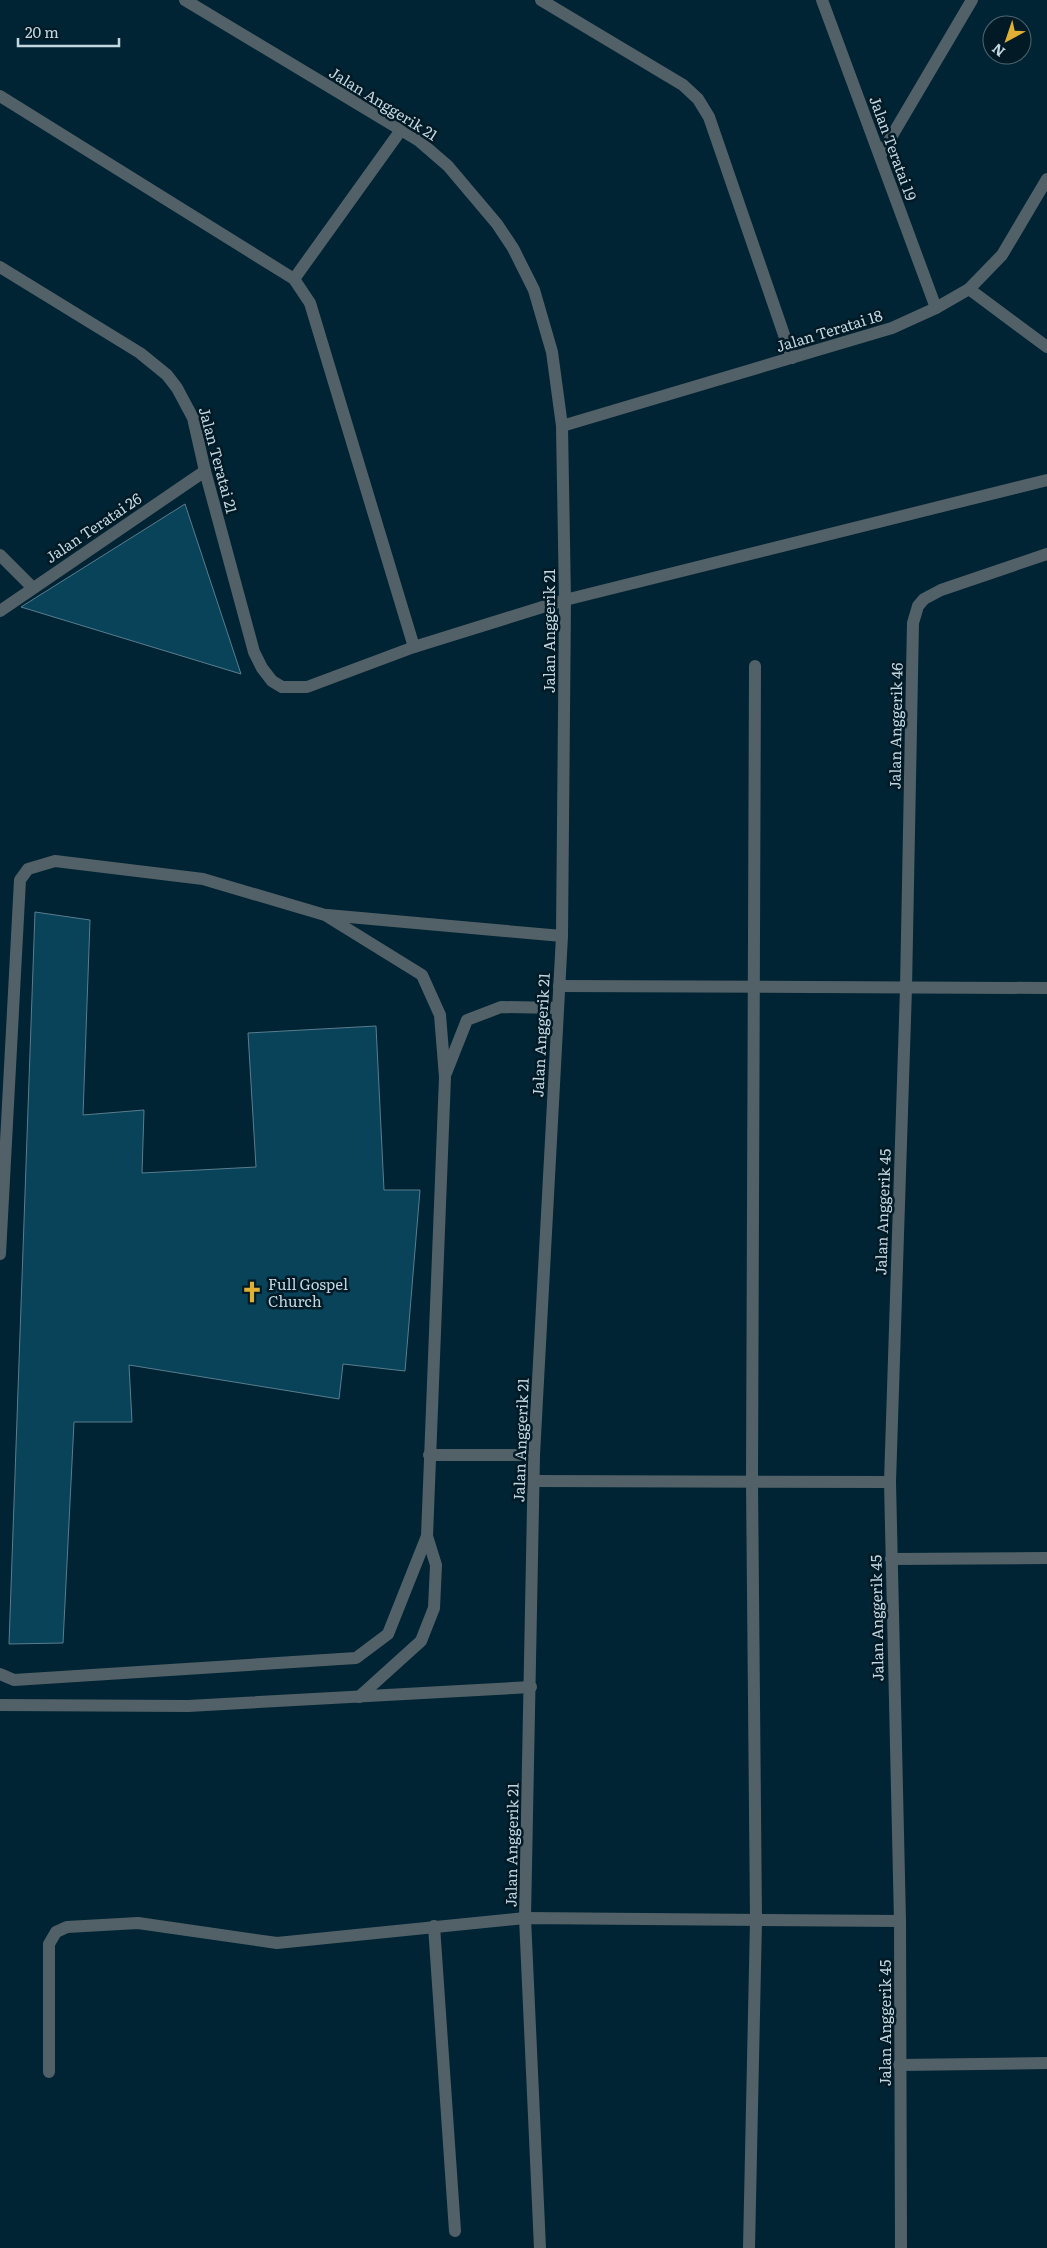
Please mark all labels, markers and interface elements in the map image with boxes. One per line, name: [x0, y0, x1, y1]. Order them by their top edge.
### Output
scale bar: [18, 15, 119, 47]
north arrow: [982, 15, 1032, 65]
text: 20 m: [25, 20, 59, 43]
text: N: [987, 39, 1009, 62]
street label: Jalan Anggerik 21: [325, 60, 443, 146]
street label: Jalan Teratai 19: [864, 92, 924, 204]
street label: Jalan Teratai 18: [773, 303, 885, 357]
street label: Jalan Teratai 21: [194, 404, 244, 516]
street label: Jalan Teratai 26: [40, 486, 146, 568]
street label: Jalan Anggerik 21: [537, 569, 560, 693]
street label: Jalan Anggerik 46: [882, 662, 908, 790]
street label: Jalan Anggerik 21: [525, 972, 555, 1098]
street label: Jalan Anggerik 45: [868, 1148, 896, 1276]
place label: Full Gospel Church: [268, 1272, 348, 1312]
church icon: Full Gospel Church: [239, 1279, 265, 1305]
street label: Jalan Anggerik 21: [506, 1377, 534, 1503]
street label: Jalan Anggerik 45: [863, 1554, 889, 1681]
street label: Jalan Anggerik 21: [498, 1783, 524, 1907]
street label: Jalan Anggerik 45: [873, 1959, 896, 2086]

